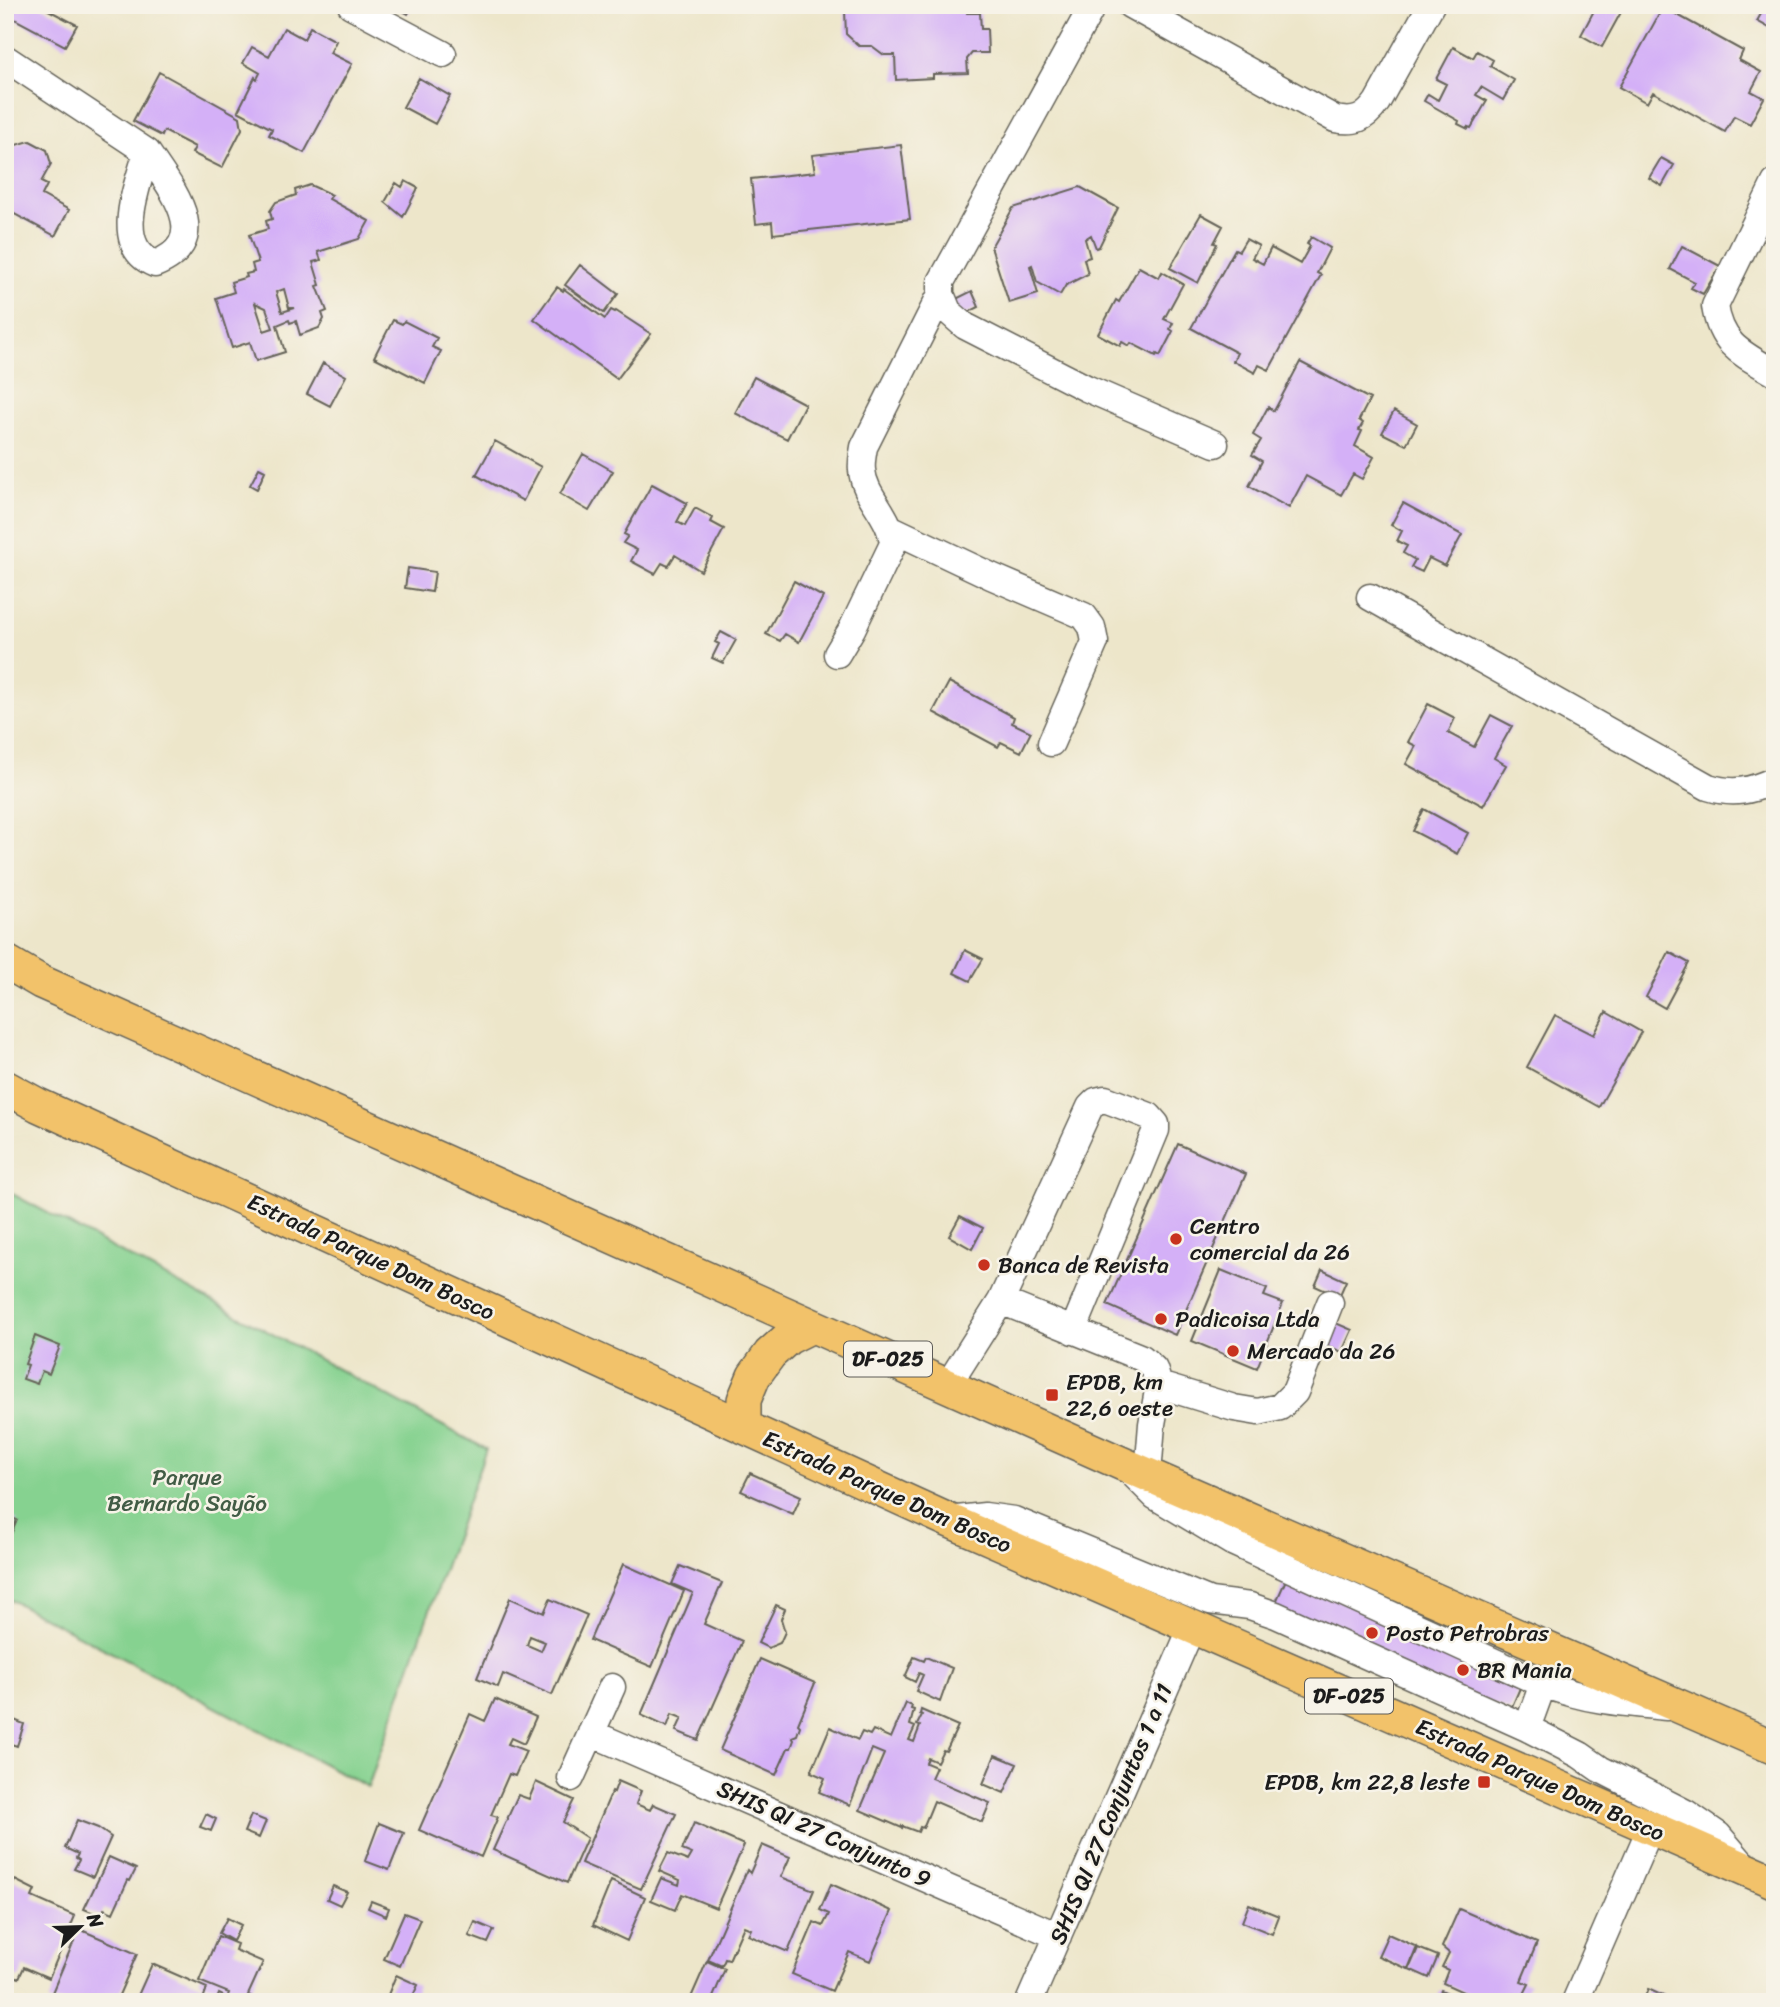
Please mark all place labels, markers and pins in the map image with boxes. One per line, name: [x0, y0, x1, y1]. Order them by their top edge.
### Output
place label: Centro comercial da 26: [1190, 1206, 1350, 1273]
marker: Centro comercial da 26: [1168, 1231, 1184, 1247]
place label: Banca de Revista: [998, 1245, 1169, 1286]
marker: Banca de Revista: [976, 1257, 992, 1273]
place label: Padicoisa Ltda: [1175, 1299, 1320, 1340]
marker: Padicoisa Ltda: [1153, 1311, 1169, 1327]
place label: Mercado da 26: [1247, 1331, 1396, 1372]
marker: Mercado da 26: [1225, 1343, 1241, 1359]
place label: EPDB, km 22,6 oeste: [1066, 1362, 1173, 1429]
marker: EPDB, km 22,6 oeste: [1044, 1387, 1060, 1403]
place label: Posto Petrobras: [1386, 1613, 1549, 1654]
marker: Posto Petrobras: [1364, 1625, 1380, 1641]
place label: BR Mania: [1477, 1650, 1572, 1691]
marker: BR Mania: [1455, 1662, 1471, 1678]
place label: EPDB, km 22,8 leste: [1264, 1762, 1470, 1803]
marker: EPDB, km 22,8 leste: [1476, 1774, 1492, 1790]

